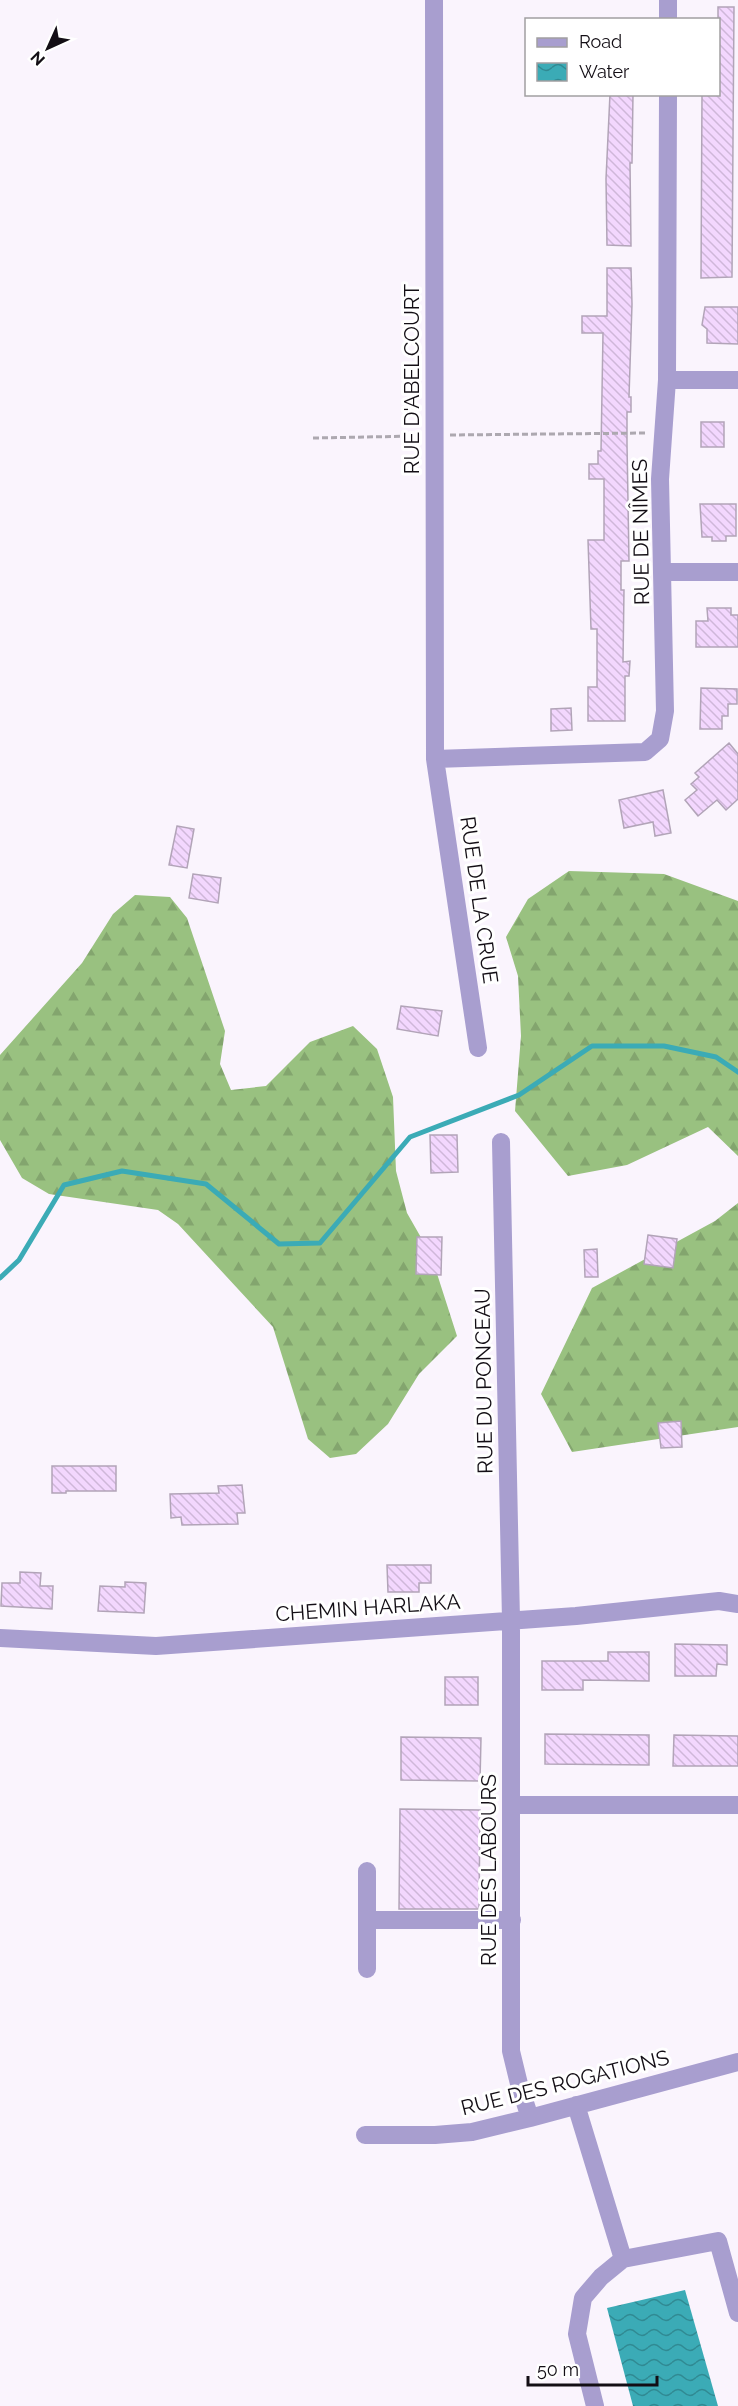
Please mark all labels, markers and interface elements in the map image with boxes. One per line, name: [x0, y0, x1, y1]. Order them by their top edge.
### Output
north arrow: [18, 18, 78, 78]
legend: [525, 18, 720, 96]
text: Road: [579, 31, 622, 52]
text: N: [27, 47, 49, 69]
text: Water: [579, 61, 630, 82]
street label: RUE D'ABELCOURT: [399, 284, 424, 474]
street label: RUE DE NÎMES: [627, 458, 654, 605]
street label: RUE DE LA CRUE: [455, 815, 504, 985]
street label: RUE DU PONCEAU: [469, 1288, 498, 1474]
street label: CHEMIN HARLAKA: [275, 1589, 461, 1626]
street label: RUE DES LABOURS: [476, 1774, 501, 1966]
street label: RUE DES ROGATIONS: [458, 2044, 672, 2120]
scale bar: [528, 2349, 657, 2387]
text: 50 m: [537, 2359, 579, 2380]

